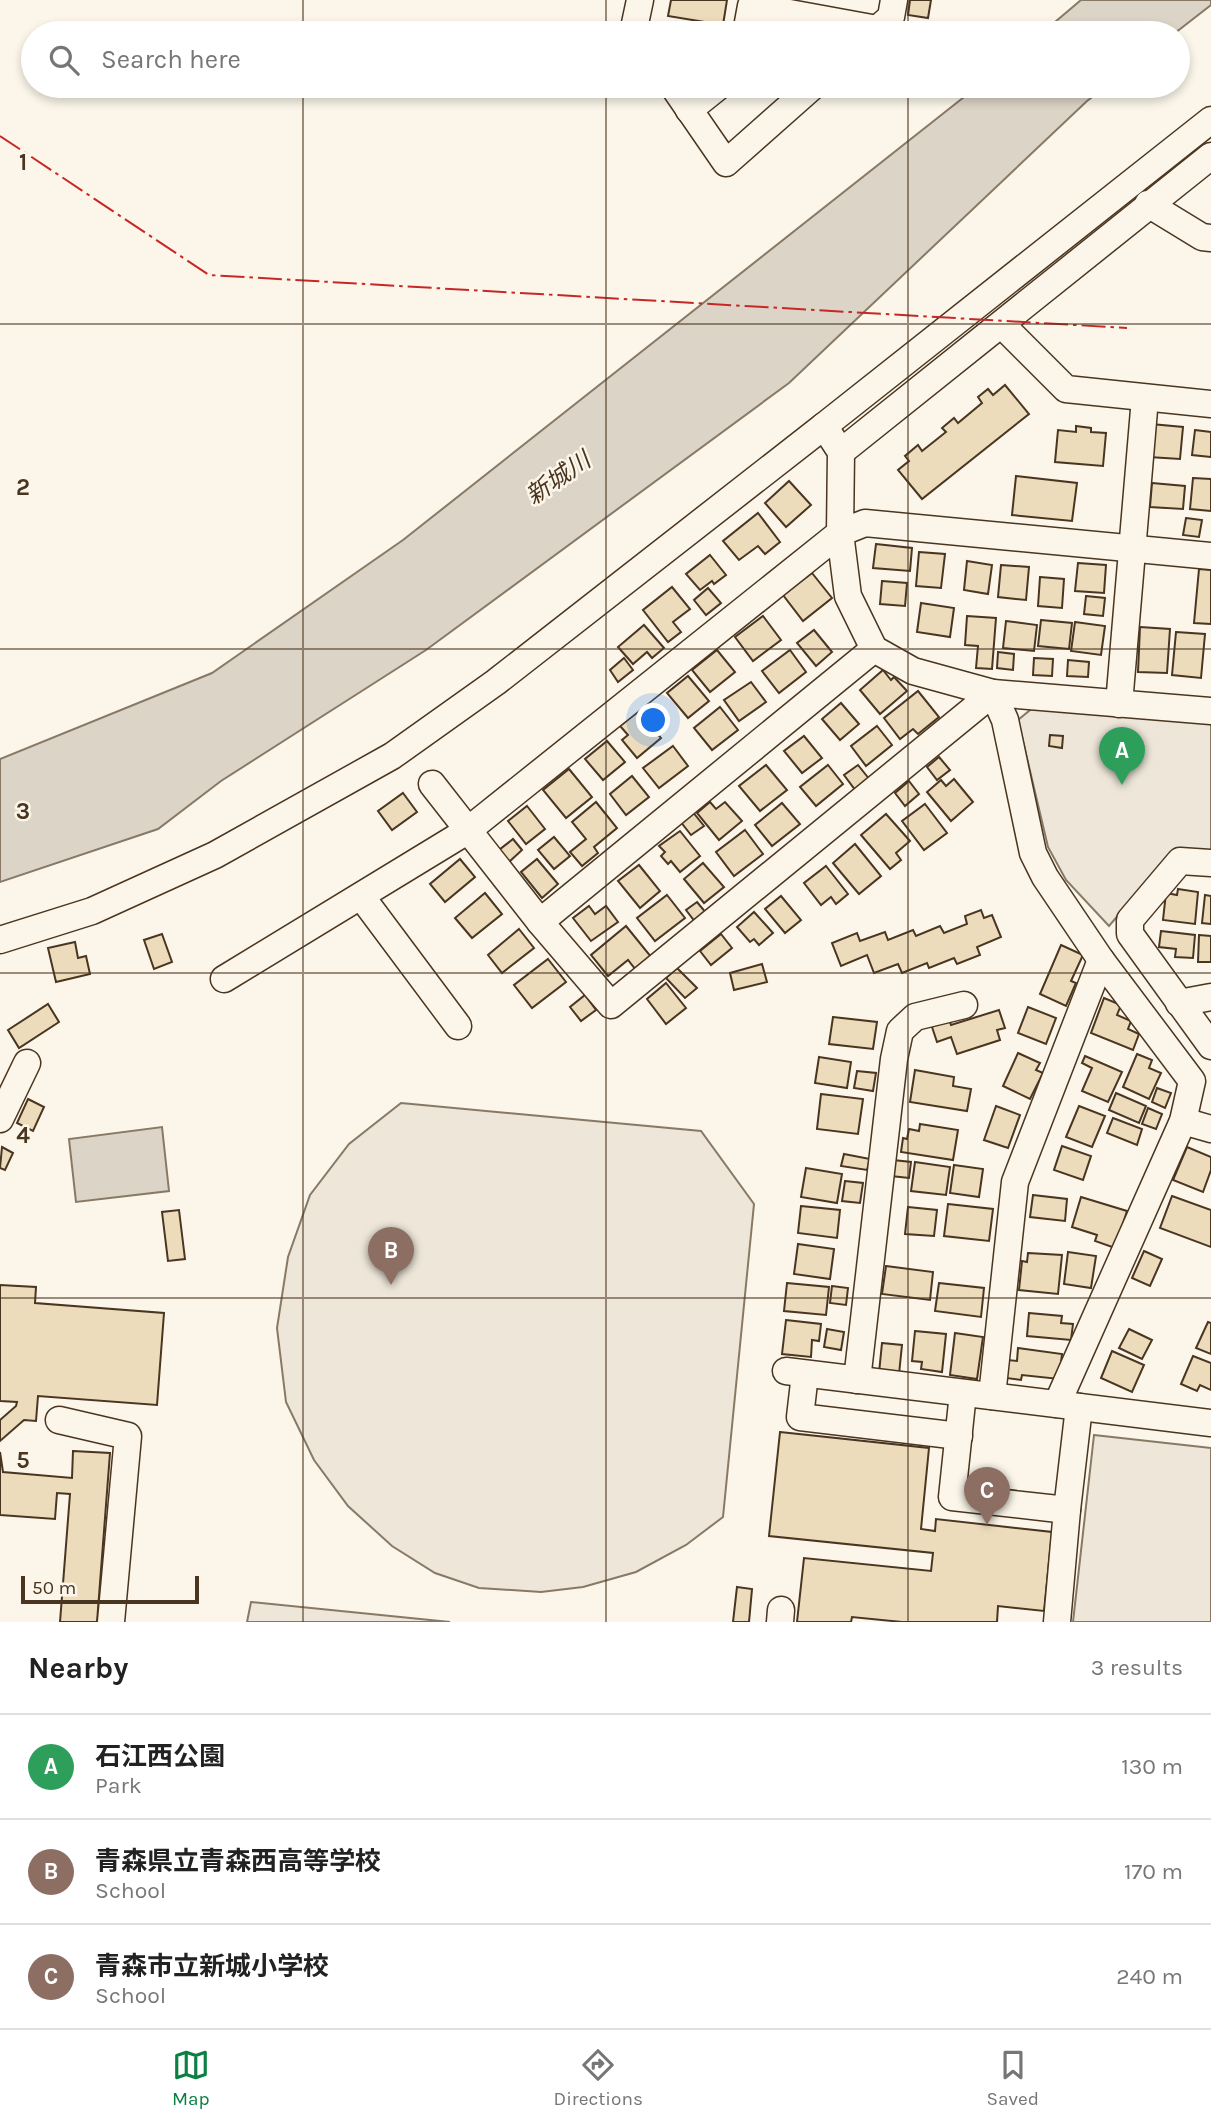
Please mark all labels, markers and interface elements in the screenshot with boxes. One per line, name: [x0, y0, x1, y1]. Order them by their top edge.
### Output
search box: [21, 21, 1190, 98]
icon: search: [45, 41, 83, 79]
text: Search here: [101, 44, 241, 75]
text: 1: [19, 149, 27, 176]
water label: 新城川: [520, 444, 598, 510]
text: 2: [16, 474, 30, 501]
your location: [636, 703, 670, 737]
pin: A: [1099, 727, 1145, 785]
text: 3: [16, 798, 30, 825]
text: 4: [16, 1122, 30, 1149]
pin: B: [368, 1227, 414, 1285]
text: 5: [16, 1447, 30, 1474]
pin: C: [964, 1467, 1010, 1525]
scale bar: [21, 1573, 200, 1605]
text: 50 m: [32, 1577, 76, 1599]
text: Nearby: [28, 1650, 128, 1686]
text: 3 results: [1091, 1654, 1183, 1681]
text: 石江西公園: [95, 1741, 225, 1772]
text: A: [44, 1753, 58, 1780]
text: 130 m: [1121, 1753, 1183, 1780]
text: Park: [95, 1772, 142, 1799]
text: 青森県立青森西高等学校: [95, 1846, 381, 1877]
text: B: [44, 1858, 58, 1885]
text: 170 m: [1124, 1858, 1183, 1885]
text: School: [95, 1877, 166, 1904]
text: 青森市立新城小学校: [95, 1951, 329, 1982]
text: C: [44, 1963, 58, 1990]
text: 240 m: [1116, 1963, 1183, 1990]
text: School: [95, 1982, 166, 2009]
tab: Map: [172, 2046, 210, 2110]
tab: Directions: [554, 2046, 643, 2110]
tab: Saved: [987, 2046, 1039, 2110]

